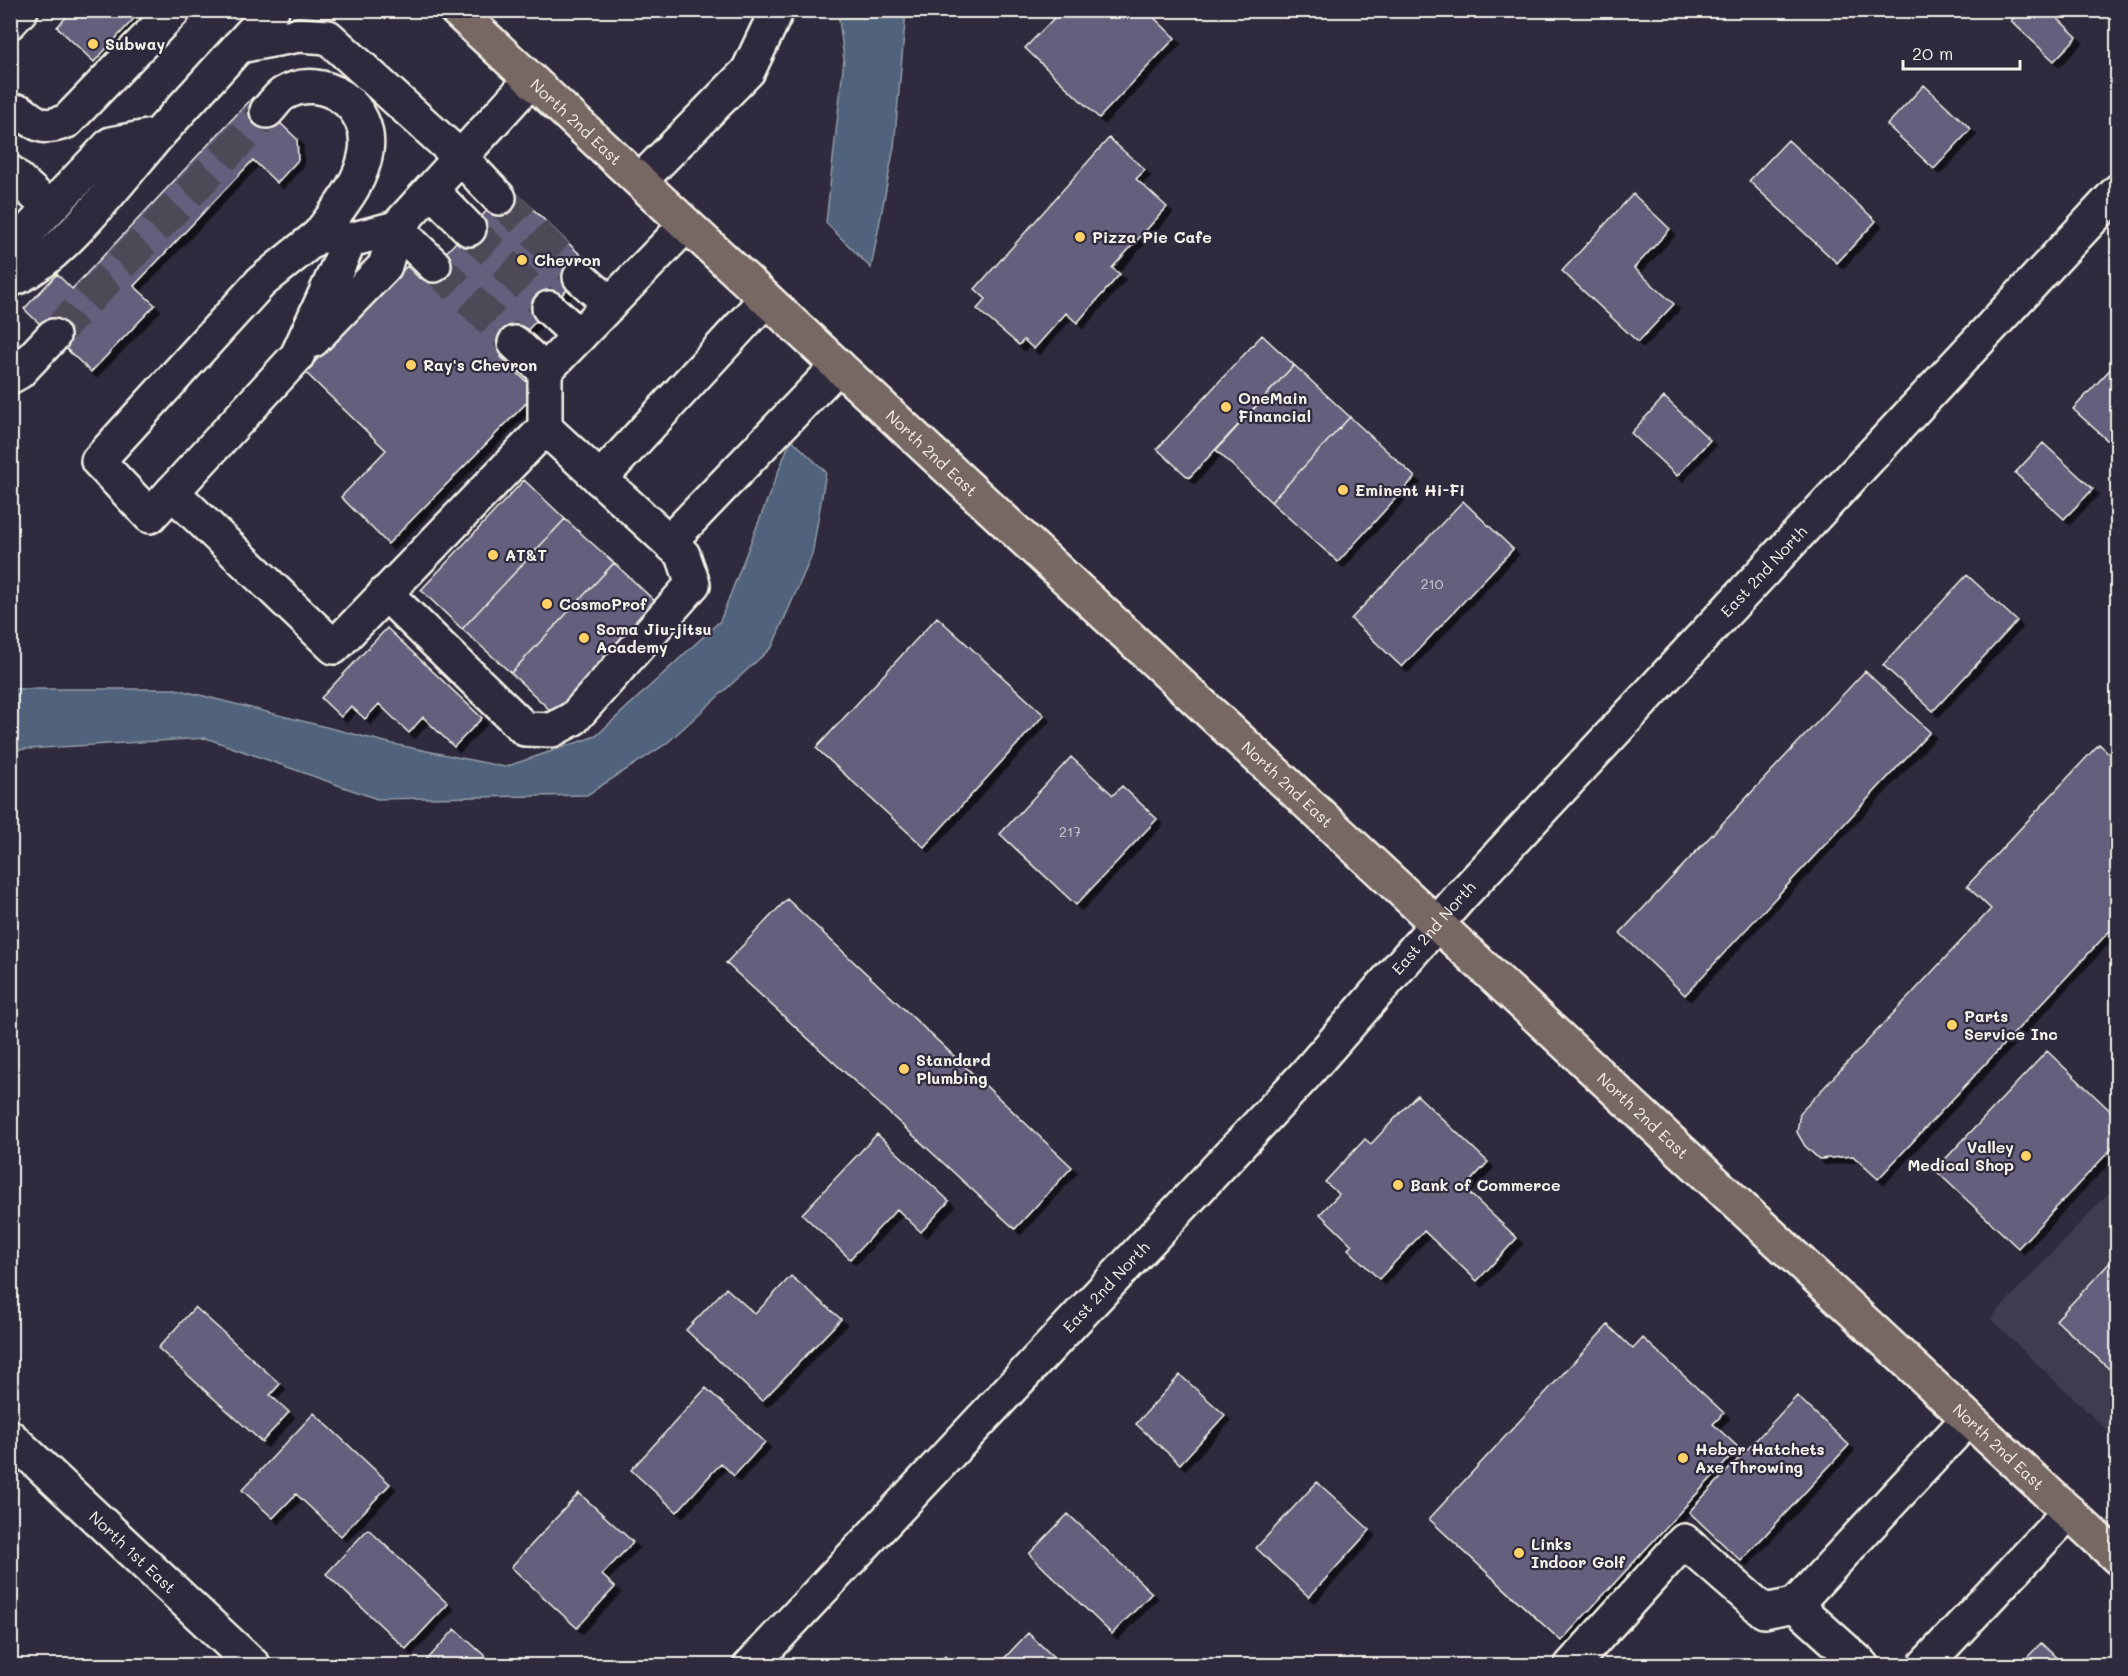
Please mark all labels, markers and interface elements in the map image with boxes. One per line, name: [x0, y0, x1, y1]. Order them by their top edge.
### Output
place label: Subway: [105, 33, 166, 54]
scale bar: [1903, 33, 2020, 71]
marker: Subway: [86, 37, 100, 51]
text: 20 m: [1912, 41, 1953, 65]
street label: North 2nd East: [526, 74, 627, 169]
place label: Pizza Pie Cafe: [1092, 226, 1212, 247]
marker: Pizza Pie Cafe: [1073, 230, 1087, 244]
place label: Chevron: [534, 249, 601, 270]
marker: Chevron: [515, 253, 529, 267]
place label: Ray's Chevron: [423, 354, 537, 375]
marker: Ray's Chevron: [404, 358, 418, 372]
place label: OneMain Financial: [1238, 387, 1311, 426]
marker: OneMain Financial: [1219, 400, 1233, 414]
street label: North 2nd East: [882, 405, 982, 500]
place label: Eminent Hi-Fi: [1355, 479, 1465, 500]
marker: Eminent Hi-Fi: [1336, 483, 1350, 497]
street label: East 2nd North: [1715, 521, 1811, 621]
place label: AT&T: [505, 544, 547, 565]
marker: AT&T: [486, 548, 500, 562]
house number: 210: [1421, 574, 1444, 593]
place label: CosmoProf: [559, 593, 648, 614]
marker: CosmoProf: [540, 597, 554, 611]
place label: Soma Jiu-jitsu Academy: [596, 618, 712, 657]
marker: Soma Jiu-jitsu Academy: [577, 631, 591, 645]
street label: North 2nd East: [1237, 736, 1338, 832]
house number: 217: [1059, 822, 1081, 841]
street label: East 2nd North: [1386, 876, 1480, 979]
place label: Parts Service Inc: [1964, 1005, 2058, 1044]
marker: Parts Service Inc: [1945, 1018, 1959, 1032]
place label: Standard Plumbing: [916, 1049, 991, 1088]
marker: Standard Plumbing: [897, 1062, 911, 1076]
street label: North 2nd East: [1593, 1067, 1693, 1163]
place label: Valley Medical Shop: [1907, 1136, 2014, 1175]
marker: Valley Medical Shop: [2019, 1149, 2033, 1163]
place label: Bank of Commerce: [1410, 1174, 1560, 1195]
marker: Bank of Commerce: [1391, 1178, 1405, 1192]
street label: East 2nd North: [1058, 1237, 1154, 1337]
street label: North 2nd East: [1949, 1399, 2049, 1494]
place label: Heber Hatchets Axe Throwing: [1695, 1438, 1825, 1477]
marker: Heber Hatchets Axe Throwing: [1676, 1451, 1690, 1465]
street label: North 1st East: [85, 1506, 181, 1597]
place label: Links Indoor Golf: [1531, 1533, 1626, 1572]
marker: Links Indoor Golf: [1512, 1546, 1526, 1560]

